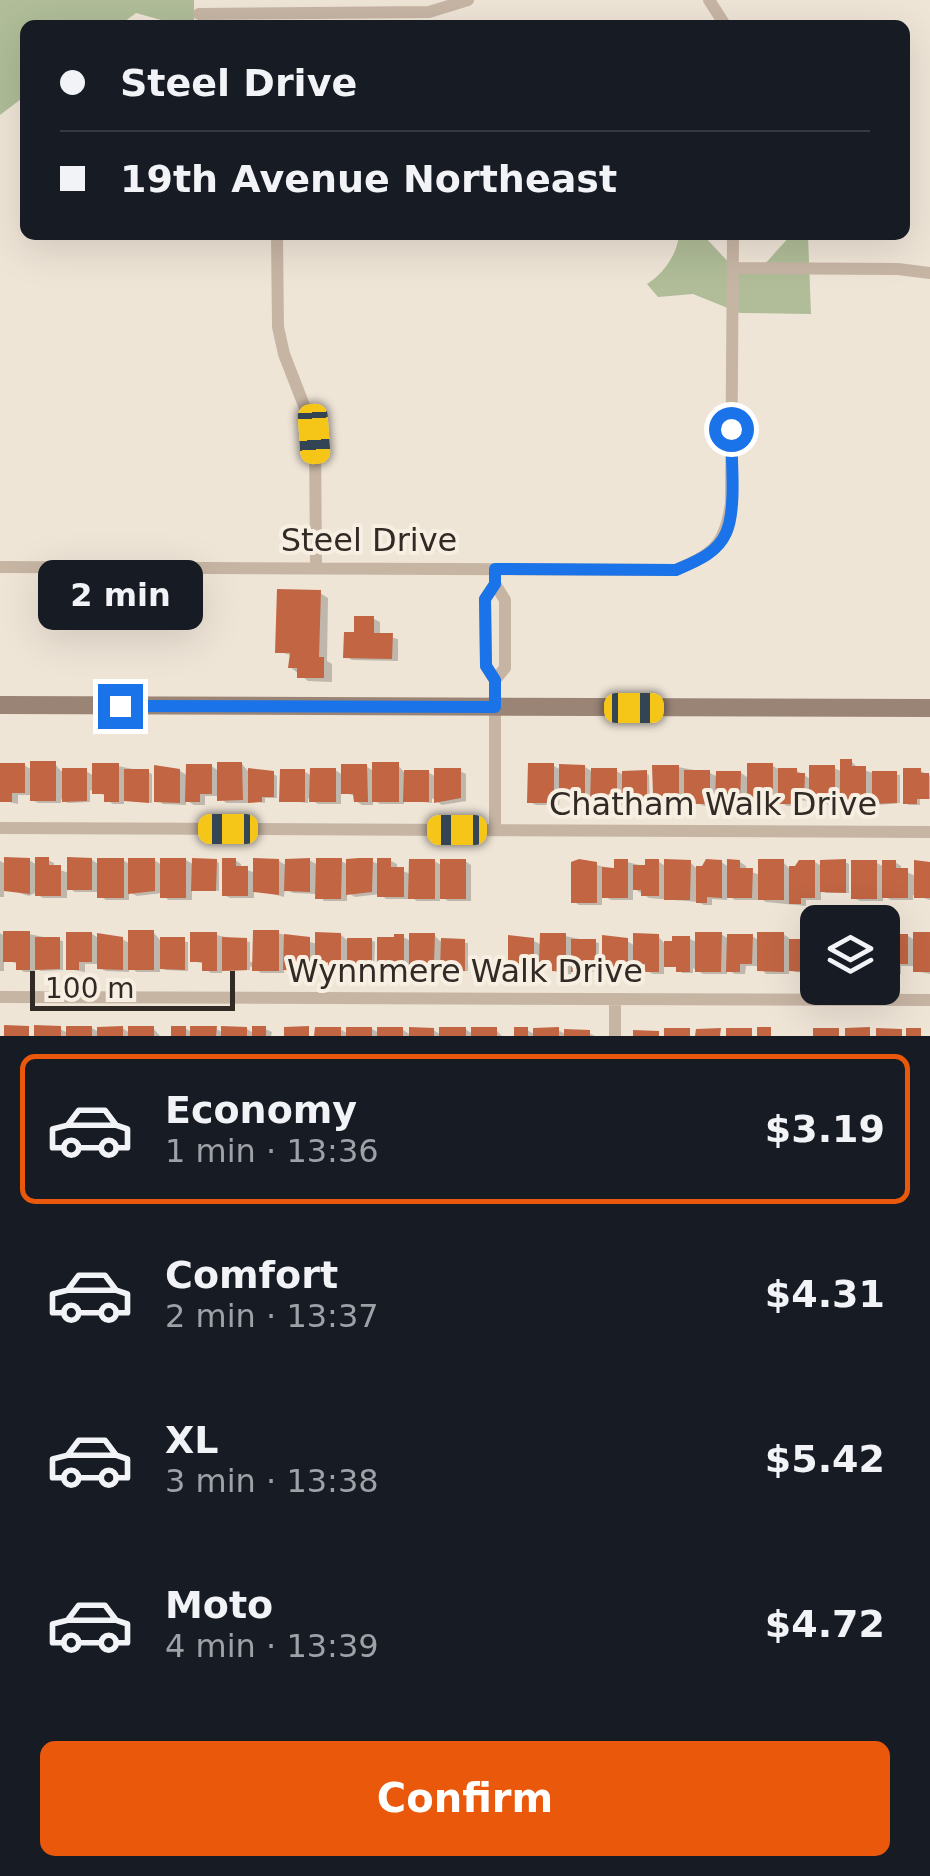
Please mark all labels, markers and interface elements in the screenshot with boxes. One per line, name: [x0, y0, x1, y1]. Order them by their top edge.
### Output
text: Steel Drive: [120, 61, 357, 105]
text: 19th Avenue Northeast: [120, 157, 617, 201]
car: [297, 403, 331, 465]
route start: [709, 407, 754, 452]
street label: Steel Drive: [281, 521, 457, 559]
callout: 2 min: [38, 561, 202, 631]
text: 2 min: [70, 576, 171, 614]
route end: [98, 684, 143, 729]
car: [604, 693, 664, 723]
street label: Chatham Walk Drive: [549, 785, 877, 823]
car: [198, 814, 258, 844]
car: [427, 815, 487, 845]
map controls: [800, 905, 900, 1005]
button: layers: [800, 905, 900, 1005]
street label: Wynnmere Walk Drive: [287, 952, 643, 990]
scale bar: [30, 966, 235, 1010]
text: 100 m: [45, 972, 135, 1005]
icon: car: [45, 1084, 135, 1174]
text: Economy: [165, 1088, 357, 1132]
text: $3.19: [765, 1107, 885, 1151]
text: 1 min · 13:36: [165, 1132, 379, 1170]
icon: car: [45, 1249, 135, 1339]
text: Comfort: [165, 1253, 338, 1297]
text: $4.31: [765, 1272, 885, 1316]
text: 2 min · 13:37: [165, 1297, 379, 1335]
icon: car: [45, 1414, 135, 1504]
text: XL: [165, 1418, 219, 1462]
text: $5.42: [765, 1437, 885, 1481]
text: 3 min · 13:38: [165, 1462, 379, 1500]
icon: car: [45, 1579, 135, 1669]
text: Moto: [165, 1583, 273, 1627]
text: $4.72: [765, 1602, 885, 1646]
text: 4 min · 13:39: [165, 1627, 379, 1665]
button: Confirm: [40, 1741, 890, 1856]

